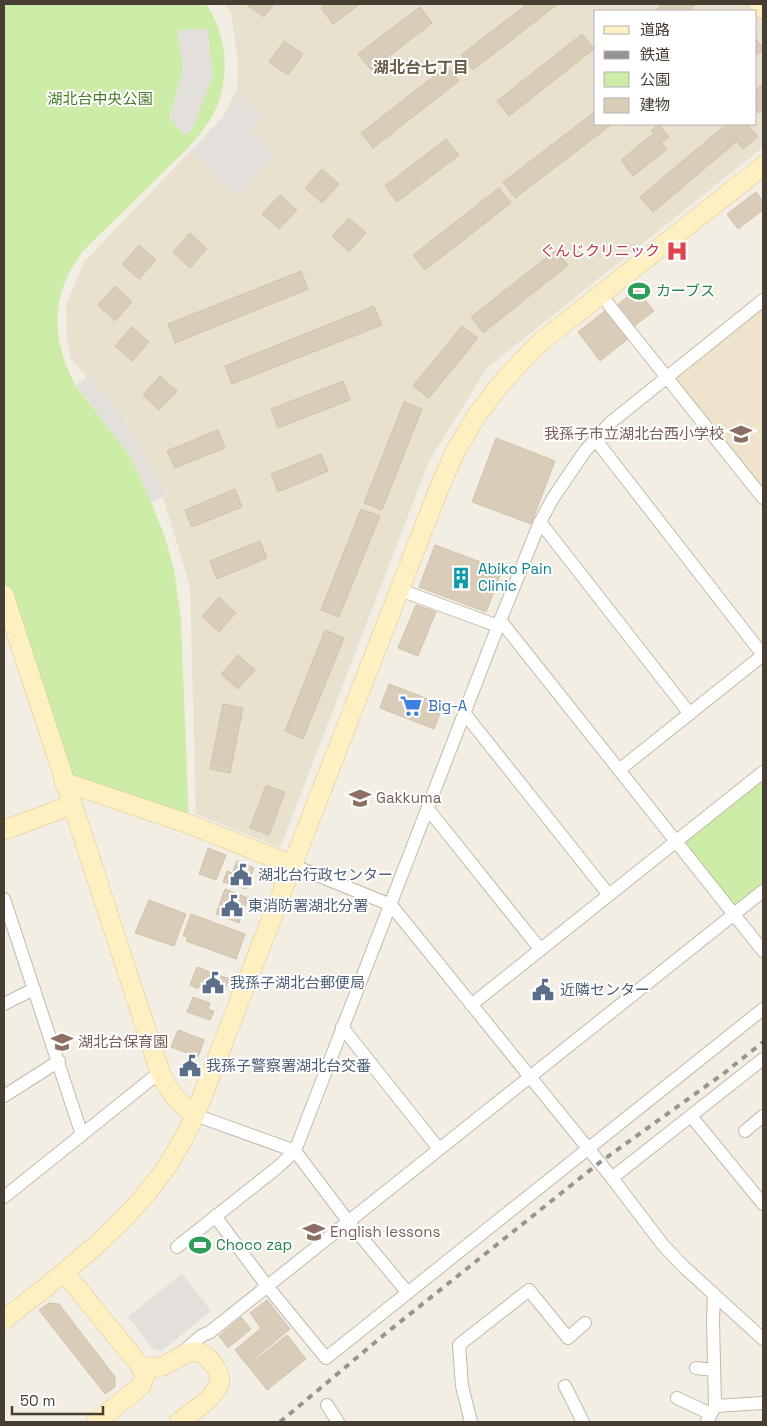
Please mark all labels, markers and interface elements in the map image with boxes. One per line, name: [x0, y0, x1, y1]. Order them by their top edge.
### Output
legend: [594, 10, 757, 125]
text: 道路: [640, 20, 670, 39]
text: 鉄道: [640, 45, 670, 64]
district label: 湖北台七丁目: [373, 57, 469, 78]
text: 公園: [640, 70, 670, 89]
park label: 湖北台中央公園: [47, 89, 153, 108]
text: 建物: [640, 95, 670, 114]
hospital icon: ぐんじクリニック: [664, 238, 690, 264]
place label: ぐんじクリニック: [540, 241, 660, 260]
sports icon: カーブス: [626, 278, 652, 304]
place label: カーブス: [656, 281, 715, 300]
school or university icon: 我孫子市立湖北台西小学校: [728, 421, 754, 447]
place label: 我孫子市立湖北台西小学校: [544, 424, 724, 443]
place label: Abiko Pain Clinic: [478, 559, 552, 595]
building icon: Abiko Pain Clinic: [448, 565, 474, 591]
supermarket icon: Big-A: [398, 693, 424, 719]
place label: Big-A: [428, 696, 468, 715]
school or university icon: Gakkuma: [347, 785, 373, 811]
place label: Gakkuma: [376, 788, 442, 807]
public building icon: 湖北台行政センター: [228, 862, 254, 888]
place label: 湖北台行政センター: [258, 865, 393, 884]
public building icon: 東消防署湖北分署: [219, 893, 245, 919]
place label: 東消防署湖北分署: [248, 896, 368, 915]
public building icon: 我孫子湖北台郵便局: [200, 970, 226, 996]
place label: 我孫子湖北台郵便局: [230, 973, 365, 992]
public building icon: 近隣センター: [530, 977, 556, 1003]
place label: 近隣センター: [560, 980, 650, 999]
school or university icon: 湖北台保育園: [49, 1029, 75, 1055]
place label: 湖北台保育園: [78, 1032, 168, 1051]
public building icon: 我孫子警察署湖北台交番: [177, 1053, 203, 1079]
place label: 我孫子警察署湖北台交番: [206, 1056, 371, 1075]
school or university icon: English lessons: [301, 1219, 327, 1245]
place label: English lessons: [330, 1222, 440, 1241]
sports icon: Choco zap: [187, 1232, 213, 1258]
place label: Choco zap: [216, 1235, 292, 1254]
scale bar: [12, 1384, 104, 1416]
text: 50 m: [20, 1391, 55, 1410]

